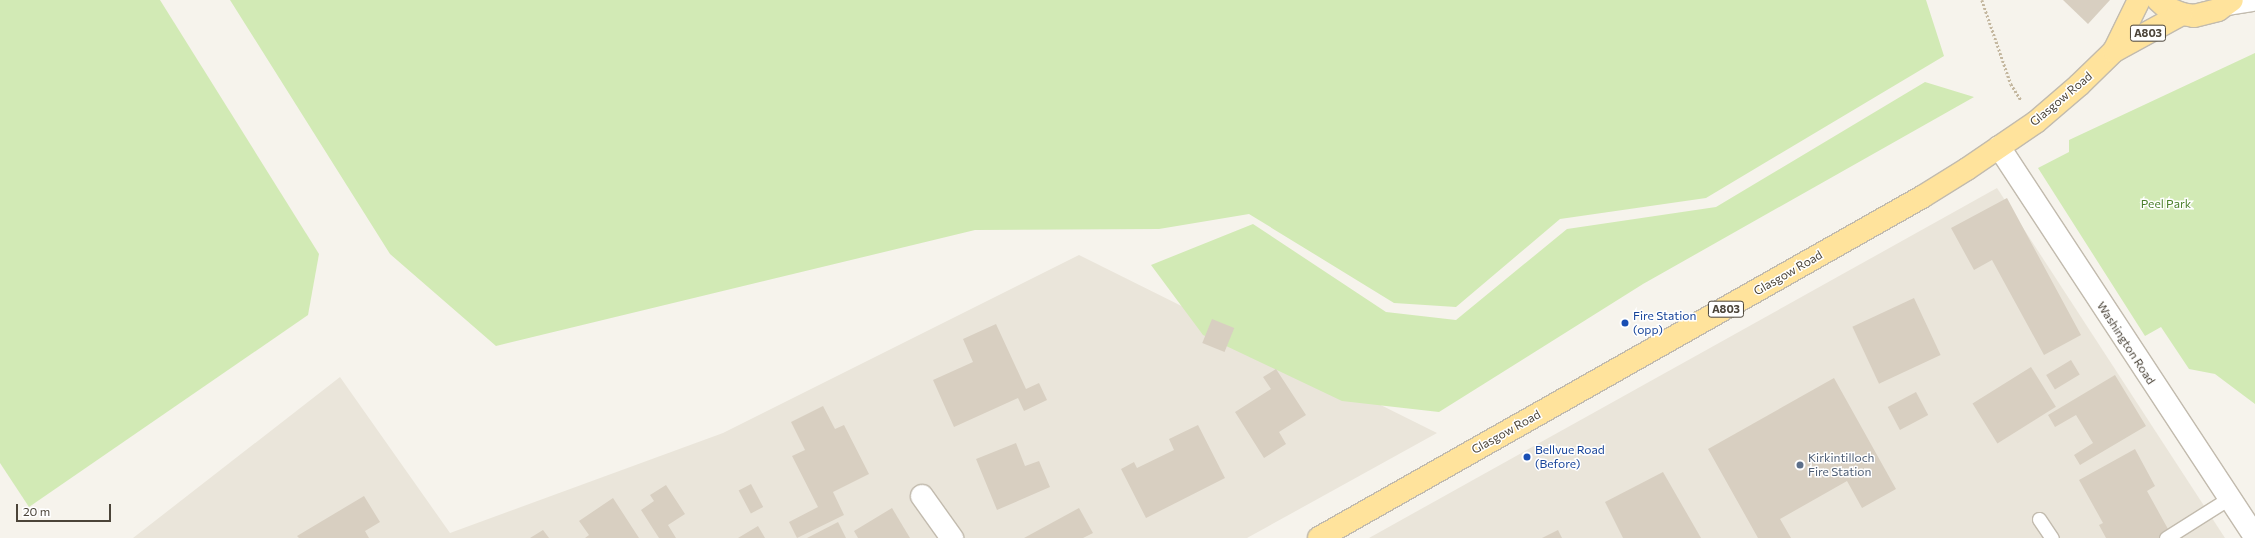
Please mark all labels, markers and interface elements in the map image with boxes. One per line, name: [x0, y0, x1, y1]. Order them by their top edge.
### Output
road number: A803: [2129, 24, 2167, 42]
street label: Glasgow Road: [2027, 69, 2095, 129]
park label: Peel Park: [2141, 197, 2191, 211]
street label: Glasgow Road: [1751, 248, 1825, 298]
street label: Washington Road: [2094, 299, 2158, 387]
road number: A803: [1707, 300, 1745, 318]
place label: Fire Station (opp): [1633, 309, 1696, 337]
marker: Fire Station (opp): [1620, 318, 1630, 328]
street label: Glasgow Road: [1469, 407, 1543, 457]
place label: Bellvue Road (Before): [1535, 443, 1605, 471]
place label: Kirkintilloch Fire Station: [1808, 451, 1874, 479]
marker: Bellvue Road (Before): [1522, 452, 1532, 462]
marker: Kirkintilloch Fire Station: [1795, 460, 1805, 470]
scale bar: [18, 496, 113, 522]
text: 20 m: [23, 504, 50, 518]

